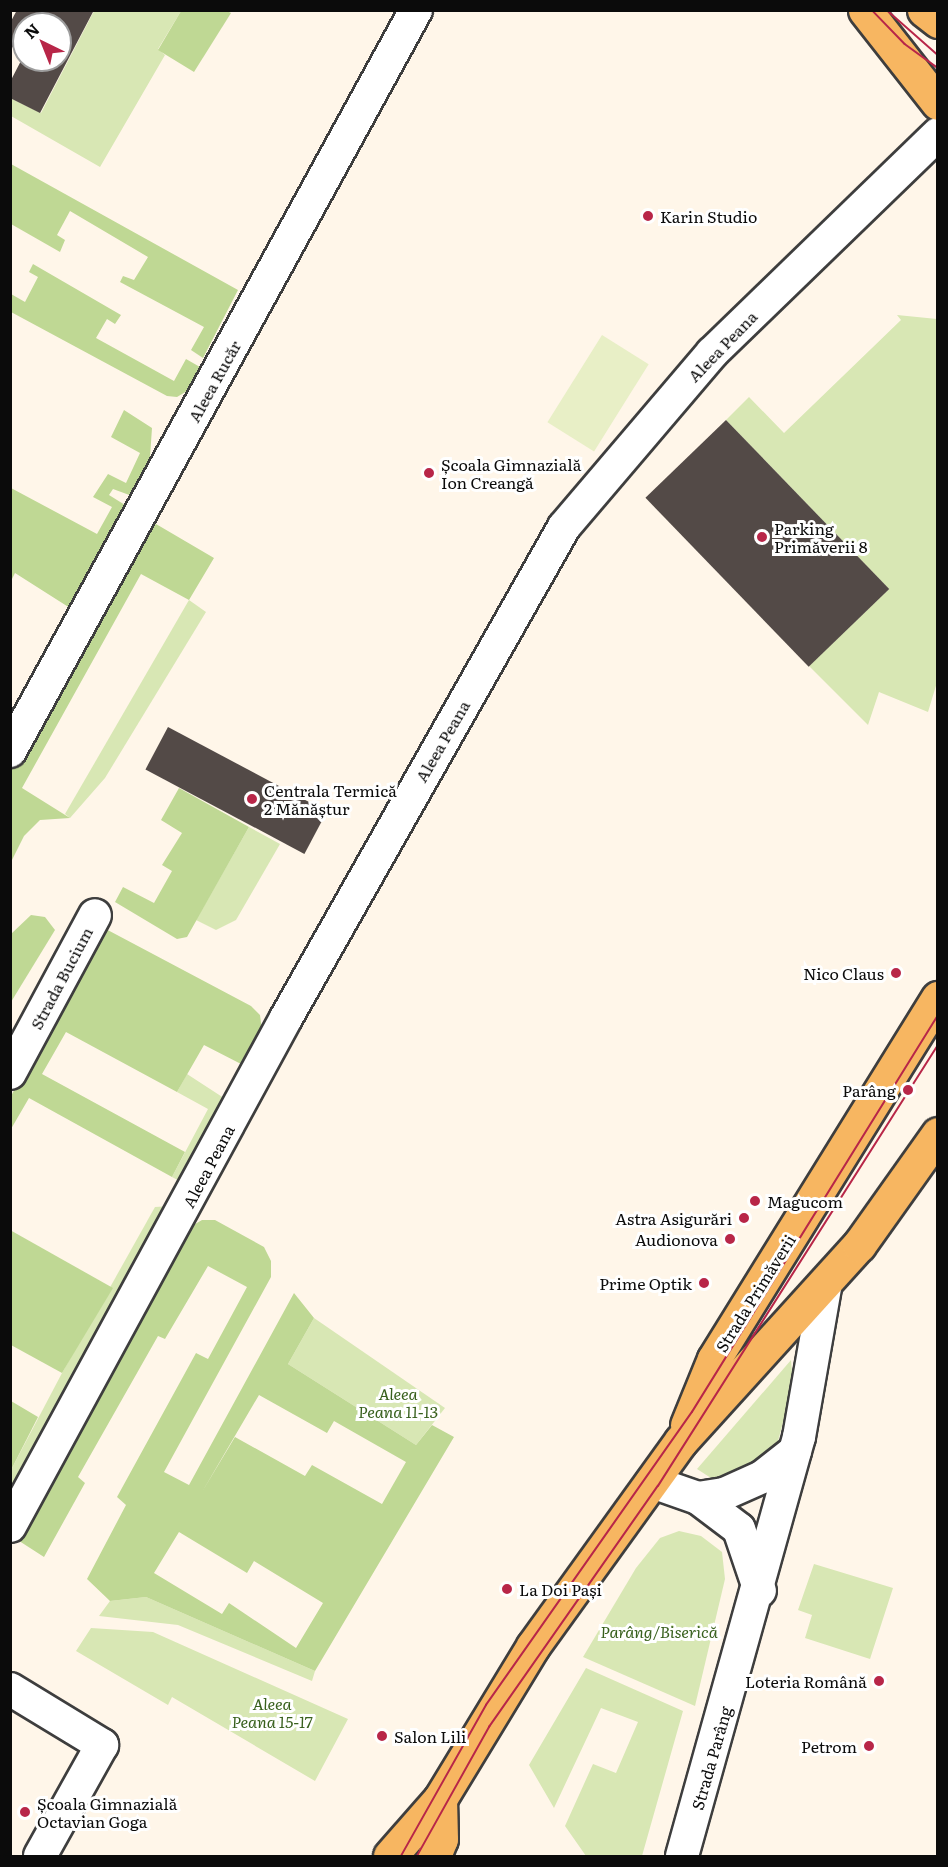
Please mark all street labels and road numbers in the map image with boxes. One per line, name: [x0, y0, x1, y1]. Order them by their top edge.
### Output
street label: Aleea Peana: [683, 307, 761, 385]
street label: Aleea Rucăr: [184, 337, 244, 425]
street label: Aleea Peana: [411, 697, 473, 785]
street label: Strada Bucium: [26, 924, 96, 1032]
street label: Aleea Peana: [178, 1121, 238, 1211]
street label: Strada Primăverii: [711, 1231, 799, 1355]
street label: Strada Parâng: [687, 1704, 735, 1812]

